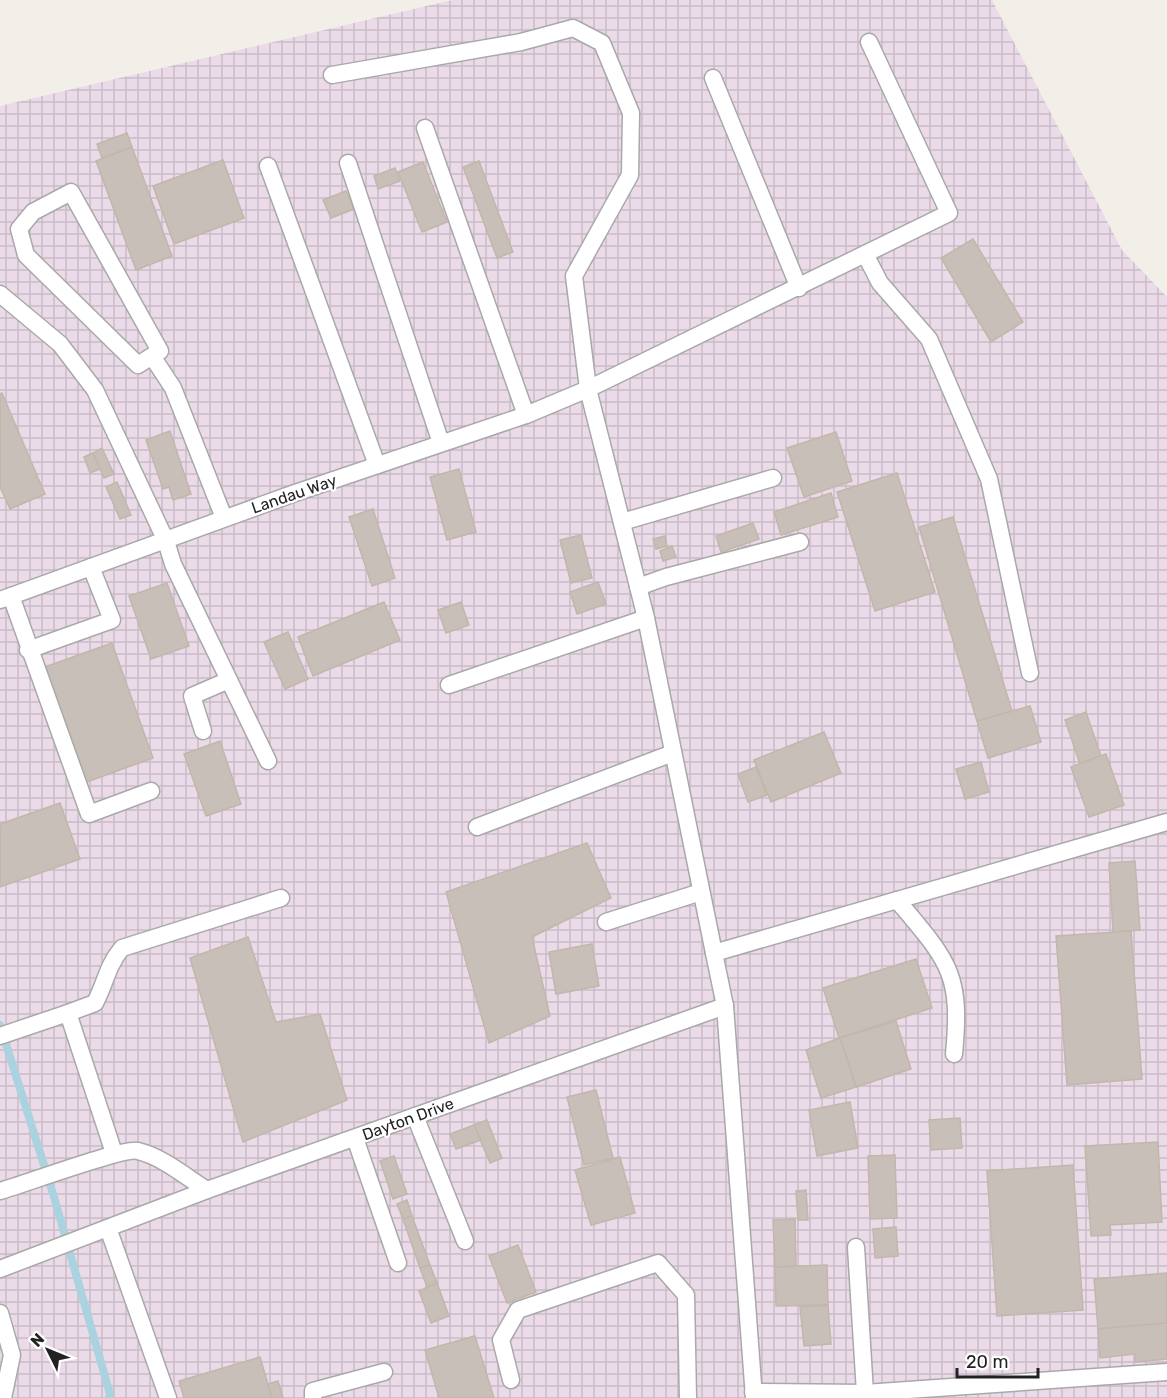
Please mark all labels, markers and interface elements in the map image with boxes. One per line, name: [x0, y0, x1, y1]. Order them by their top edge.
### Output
street label: Landau Way: [249, 470, 339, 517]
street label: Dayton Drive: [360, 1094, 456, 1144]
north arrow: [18, 1320, 78, 1380]
text: N: [27, 1329, 48, 1351]
scale bar: [957, 1341, 1038, 1379]
text: 20 m: [966, 1351, 1008, 1373]

